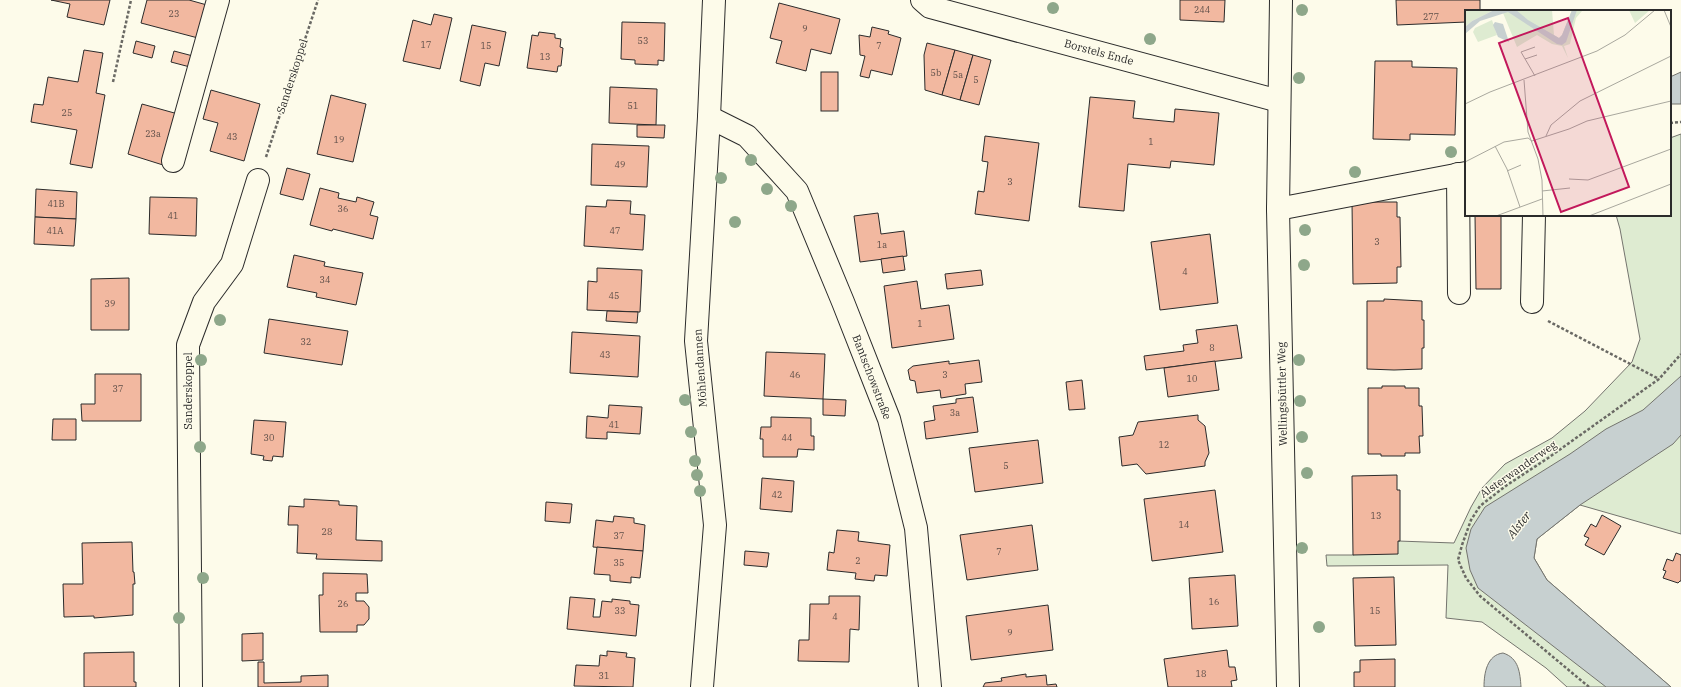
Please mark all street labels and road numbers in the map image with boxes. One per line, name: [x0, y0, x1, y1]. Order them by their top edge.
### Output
street label: Borstels Ende: [1063, 36, 1135, 68]
street label: Sanderskoppel: [273, 37, 311, 115]
street label: Möhlendannen: [690, 328, 710, 408]
street label: Bantschowstraße: [849, 333, 895, 422]
street label: Wellingsbüttler Weg: [1274, 342, 1290, 446]
street label: Sanderskoppel: [181, 352, 195, 430]
street label: Alsterwanderweg: [1477, 437, 1559, 501]

